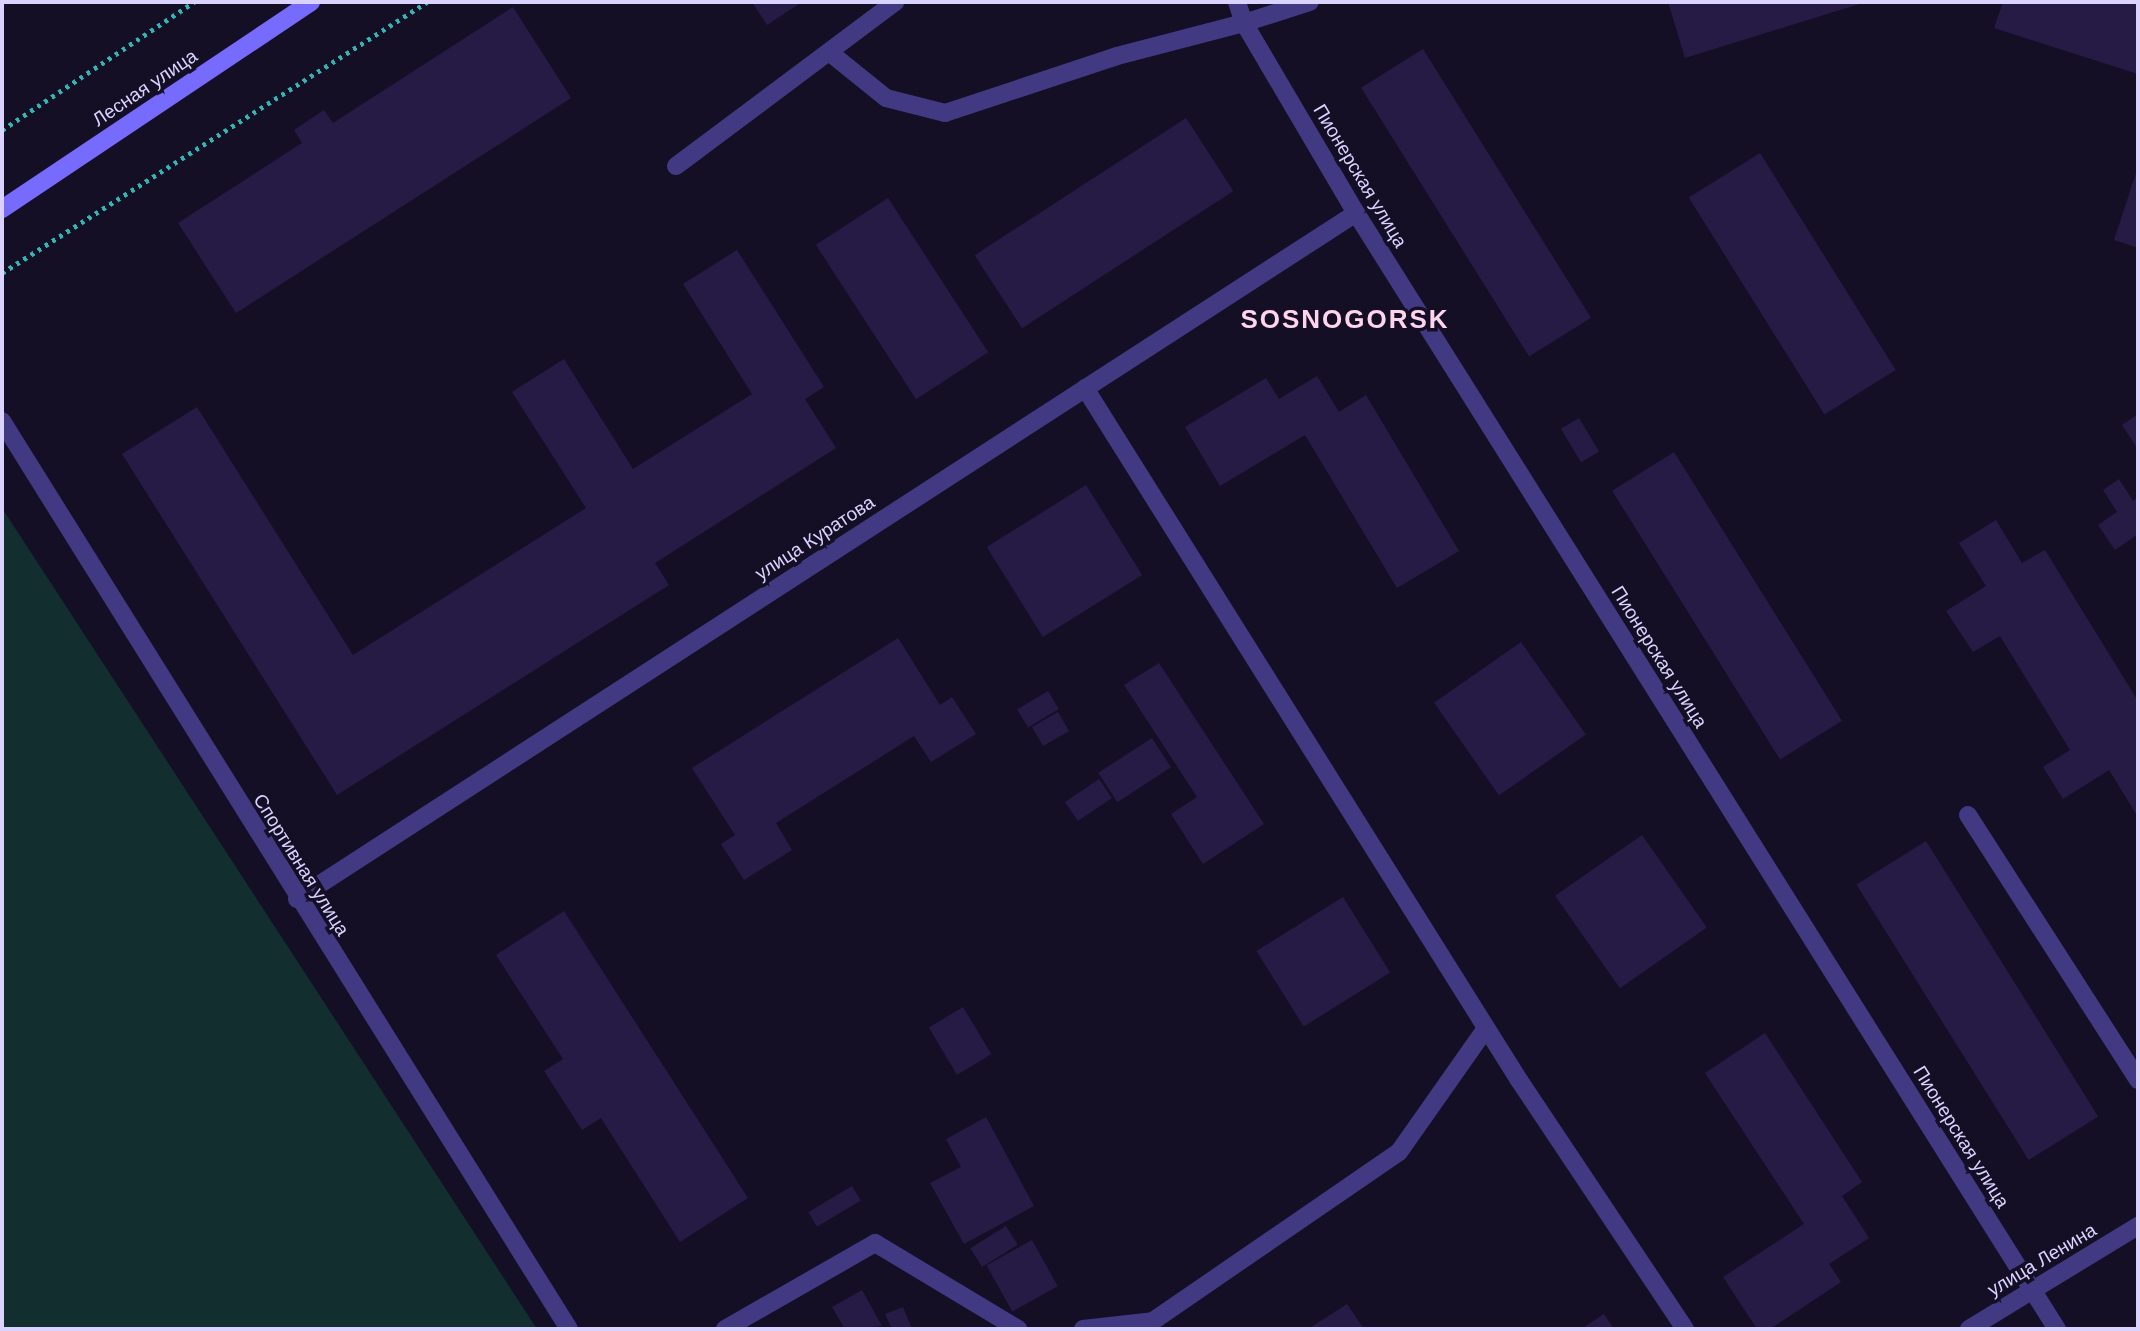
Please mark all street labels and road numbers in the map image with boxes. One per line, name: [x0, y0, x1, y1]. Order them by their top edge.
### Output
street label: Лесная улица: [88, 45, 202, 131]
street label: Пионерская улица: [1308, 100, 1412, 252]
street label: улица Куратова: [751, 491, 879, 585]
street label: Пионерская улица: [1606, 582, 1712, 732]
street label: Спортивная улица: [248, 790, 354, 940]
street label: Пионерская улица: [1908, 1062, 2014, 1212]
street label: улица Ленина: [1984, 1219, 2100, 1301]

